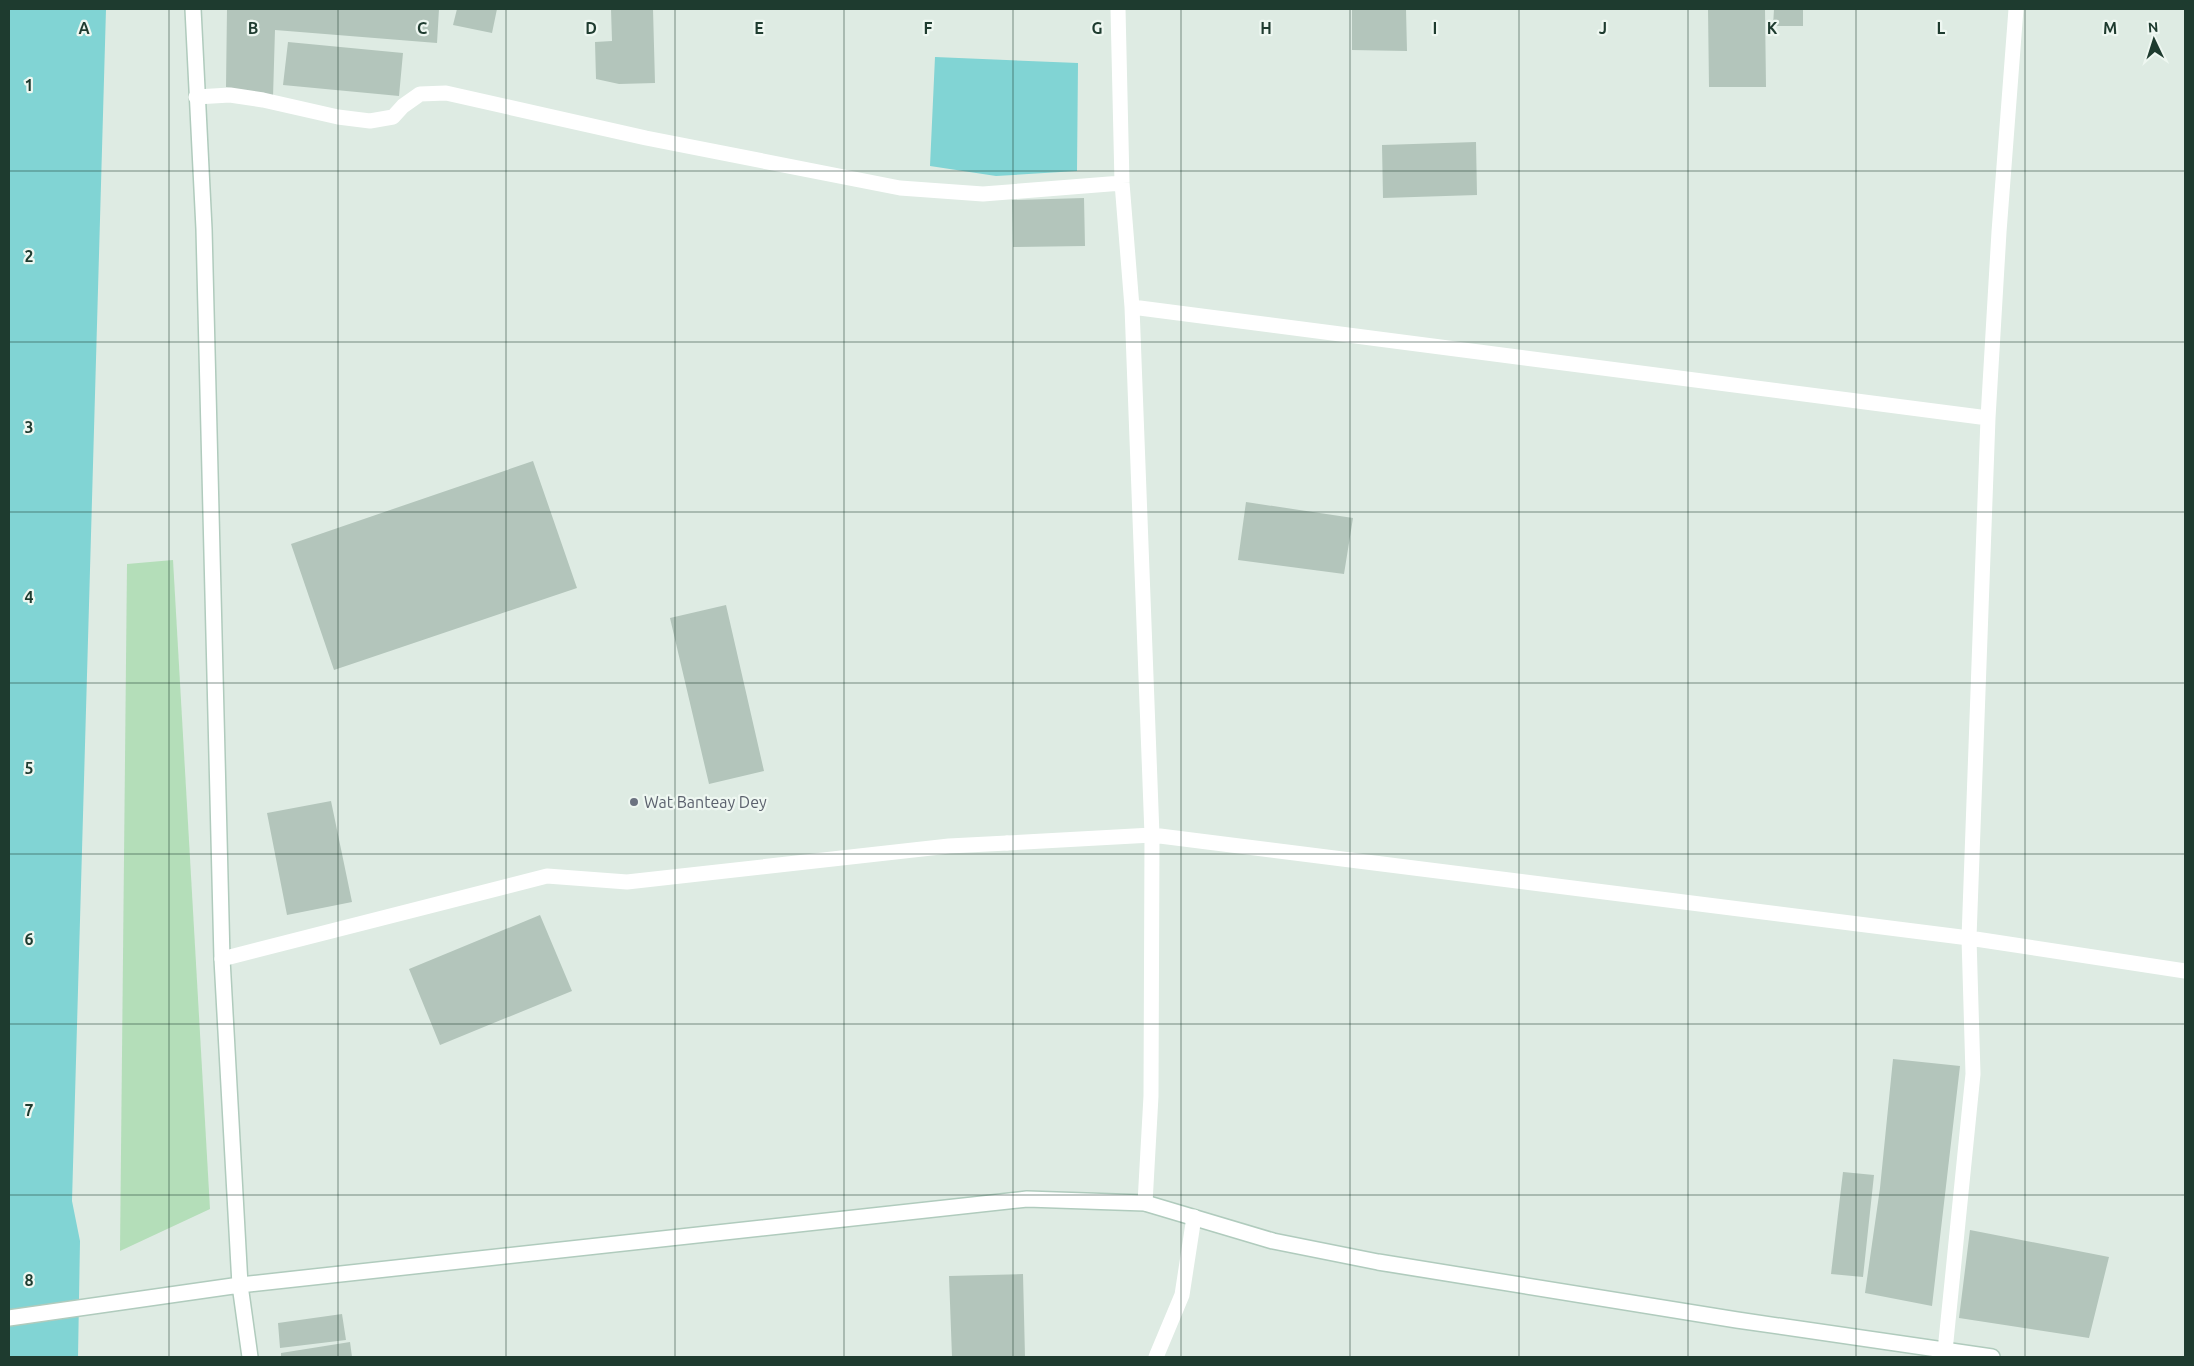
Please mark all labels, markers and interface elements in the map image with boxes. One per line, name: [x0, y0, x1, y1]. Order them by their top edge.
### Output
north arrow: [2129, 15, 2179, 65]
text: A: [78, 19, 90, 37]
text: B: [248, 19, 258, 37]
text: C: [417, 19, 427, 37]
text: D: [585, 19, 597, 37]
text: E: [754, 19, 764, 37]
text: F: [924, 19, 933, 37]
text: G: [1091, 19, 1103, 37]
text: H: [1260, 19, 1272, 37]
text: I: [1433, 19, 1437, 37]
text: J: [1599, 19, 1607, 37]
text: K: [1767, 19, 1778, 37]
text: L: [1937, 19, 1946, 37]
text: M: [2103, 19, 2117, 37]
text: N: [2147, 19, 2159, 35]
text: 1: [24, 76, 34, 94]
text: 2: [24, 247, 34, 265]
text: 3: [24, 418, 34, 436]
text: 4: [24, 588, 34, 606]
text: 5: [24, 759, 34, 777]
place label: Wat Banteay Dey: [644, 793, 767, 811]
marker: Wat Banteay Dey: [628, 796, 640, 808]
text: 6: [24, 930, 34, 948]
text: 7: [24, 1101, 34, 1119]
text: 8: [24, 1271, 34, 1289]

